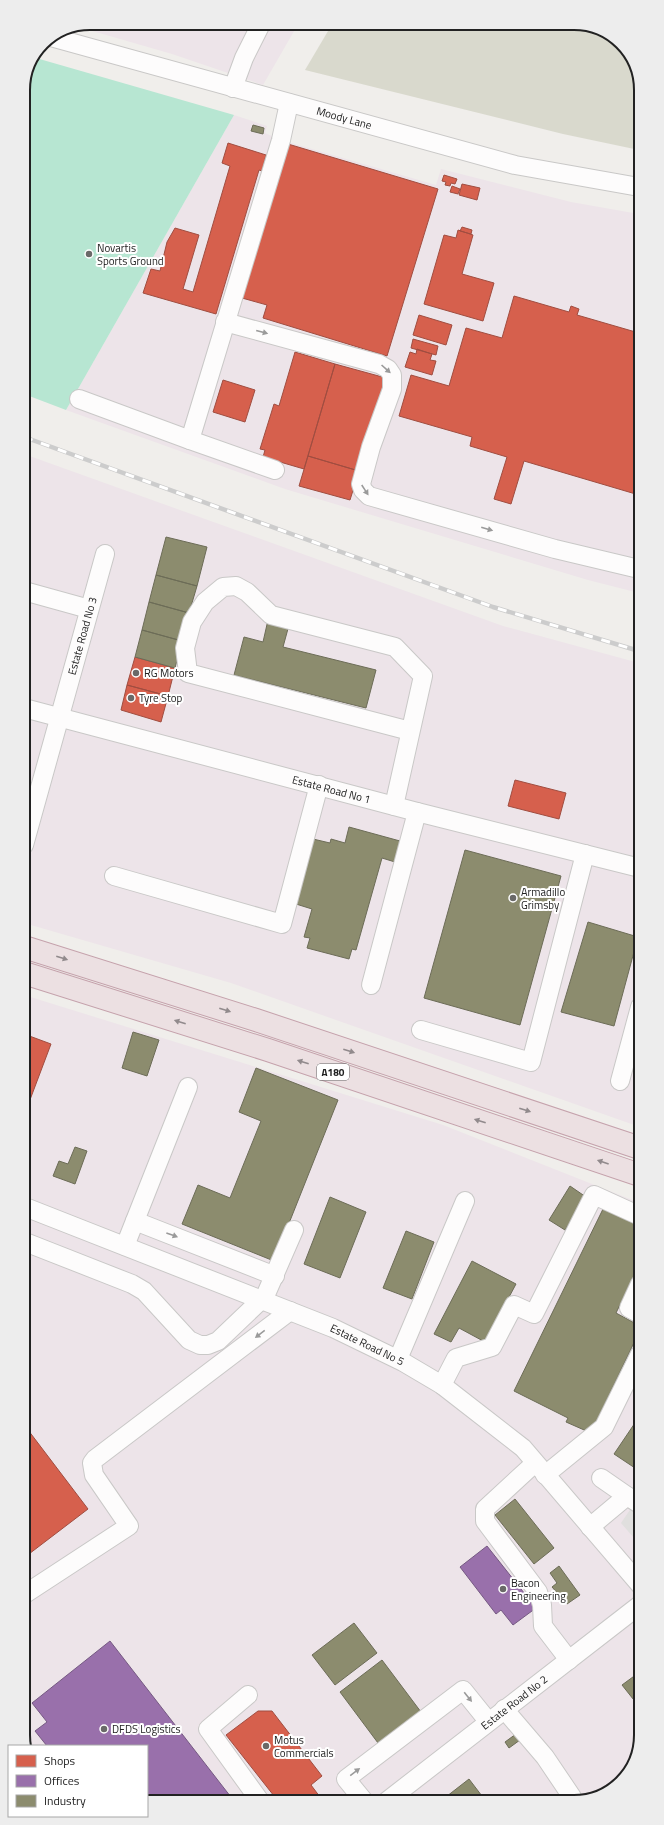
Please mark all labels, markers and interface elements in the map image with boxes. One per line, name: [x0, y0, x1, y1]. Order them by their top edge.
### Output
street label: Moody Lane: [315, 103, 374, 133]
place label: Novartis Sports Ground: [97, 240, 164, 269]
marker: Novartis Sports Ground: [84, 249, 94, 259]
one-way arrow: [256, 330, 269, 336]
one-way arrow: [381, 365, 391, 374]
one-way arrow: [362, 484, 369, 496]
one-way arrow: [481, 527, 493, 533]
street label: Estate Road No 3: [64, 595, 101, 677]
place label: RG Motors: [144, 665, 194, 681]
marker: RG Motors: [131, 668, 141, 678]
place label: Tyre Stop: [139, 690, 183, 706]
marker: Tyre Stop: [126, 693, 136, 703]
street label: Estate Road No 1: [290, 771, 372, 807]
place label: Armadillo Grimsby: [521, 884, 565, 913]
marker: Armadillo Grimsby: [508, 893, 518, 903]
one-way arrow: [56, 955, 68, 961]
one-way arrow: [220, 1007, 232, 1013]
one-way arrow: [174, 1018, 186, 1024]
one-way arrow: [343, 1048, 355, 1054]
one-way arrow: [297, 1059, 309, 1065]
road number: A180: [317, 1064, 349, 1080]
one-way arrow: [520, 1107, 532, 1113]
one-way arrow: [474, 1118, 486, 1124]
one-way arrow: [597, 1159, 609, 1165]
one-way arrow: [166, 1232, 178, 1238]
street label: Estate Road No 5: [328, 1320, 407, 1369]
one-way arrow: [255, 1330, 265, 1338]
place label: Bacon Engineering: [511, 1575, 566, 1604]
marker: Bacon Engineering: [498, 1584, 508, 1594]
street label: Estate Road No 2: [478, 1671, 551, 1733]
one-way arrow: [464, 1691, 473, 1702]
place label: DFDS Logistics: [112, 1721, 181, 1737]
marker: DFDS Logistics: [99, 1724, 109, 1734]
place label: Motus Commercials: [274, 1732, 334, 1761]
marker: Motus Commercials: [261, 1741, 271, 1751]
legend: [8, 1745, 148, 1817]
text: Shops: [44, 1751, 76, 1770]
one-way arrow: [350, 1768, 361, 1776]
text: Offices: [44, 1771, 80, 1790]
text: Industry: [44, 1791, 86, 1810]

